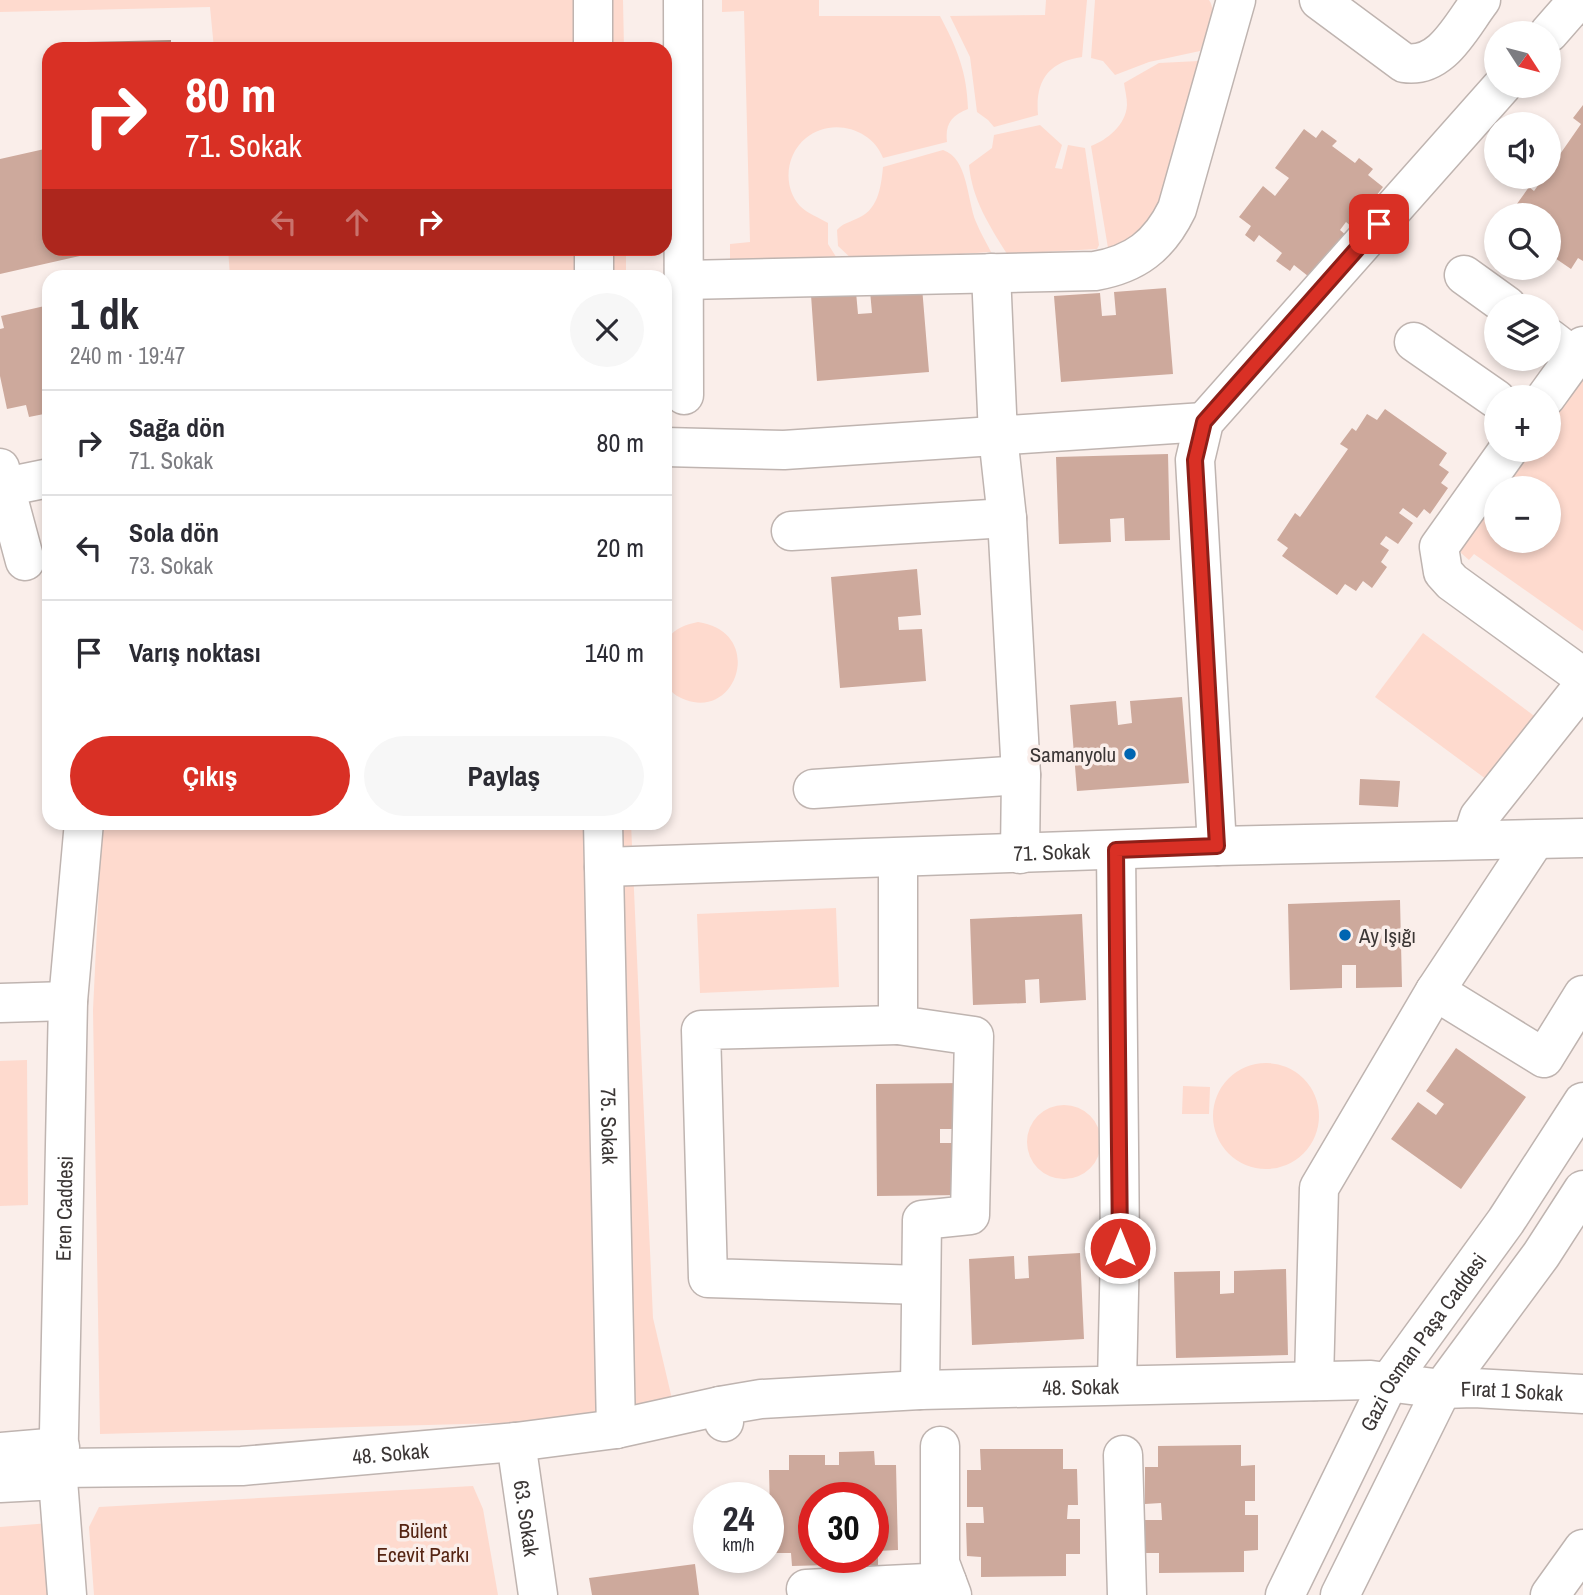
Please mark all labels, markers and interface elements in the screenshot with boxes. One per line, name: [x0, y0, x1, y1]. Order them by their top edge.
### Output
north arrow: [1484, 21, 1561, 98]
map controls: [1484, 21, 1561, 553]
text: 80 m: [185, 61, 277, 127]
icon: right: [70, 70, 161, 161]
button: sound: [1484, 112, 1561, 189]
text: 71. Sokak: [185, 124, 302, 167]
pin: [1349, 194, 1409, 254]
icon: left: [265, 203, 303, 241]
icon: ahead: [338, 203, 376, 241]
icon: right: [411, 203, 449, 241]
button: search: [1484, 203, 1561, 280]
icon: arrive: [1360, 205, 1398, 243]
text: 1 dk: [70, 286, 139, 342]
button: close: [570, 293, 644, 367]
button: layers: [1484, 294, 1561, 371]
text: 240 m · 19:47: [70, 340, 185, 371]
button: +: [1484, 385, 1561, 462]
text: Sağa dön: [129, 410, 225, 445]
icon: right: [70, 424, 108, 462]
text: 80 m: [597, 425, 644, 460]
text: 71. Sokak: [129, 445, 213, 476]
button: −: [1484, 476, 1561, 553]
text: Sola dön: [129, 515, 219, 550]
icon: left: [70, 529, 108, 567]
text: 20 m: [597, 530, 644, 565]
text: 73. Sokak: [129, 550, 213, 581]
icon: arrive: [70, 634, 108, 672]
text: Varış noktası: [129, 635, 261, 670]
text: 140 m: [585, 635, 644, 670]
button: Çıkış: [70, 736, 350, 816]
button: Paylaş: [364, 736, 644, 816]
place label: Samanyolu: [1030, 740, 1116, 769]
marker: Samanyolu: [1122, 746, 1138, 762]
street label: 71. Sokak: [1013, 836, 1091, 867]
place label: Ay Işığı: [1358, 921, 1416, 950]
marker: Ay Işığı: [1337, 927, 1353, 943]
street label: 75. Sokak: [594, 1087, 625, 1165]
street label: Eren Caddesi: [48, 1155, 79, 1261]
position arrow: [1083, 1211, 1157, 1285]
street label: Gazi Osman Paşa Caddesi: [1353, 1247, 1493, 1436]
street label: 48. Sokak: [1042, 1371, 1120, 1402]
street label: Fırat 1 Sokak: [1460, 1373, 1564, 1407]
street label: 48. Sokak: [351, 1435, 430, 1471]
street label: 63. Sokak: [507, 1478, 547, 1559]
speed limit sign: 30: [798, 1482, 889, 1573]
text: 24: [723, 1495, 754, 1542]
park label: Bülent Ecevit Parkı: [377, 1516, 469, 1569]
text: km/h: [723, 1532, 755, 1557]

